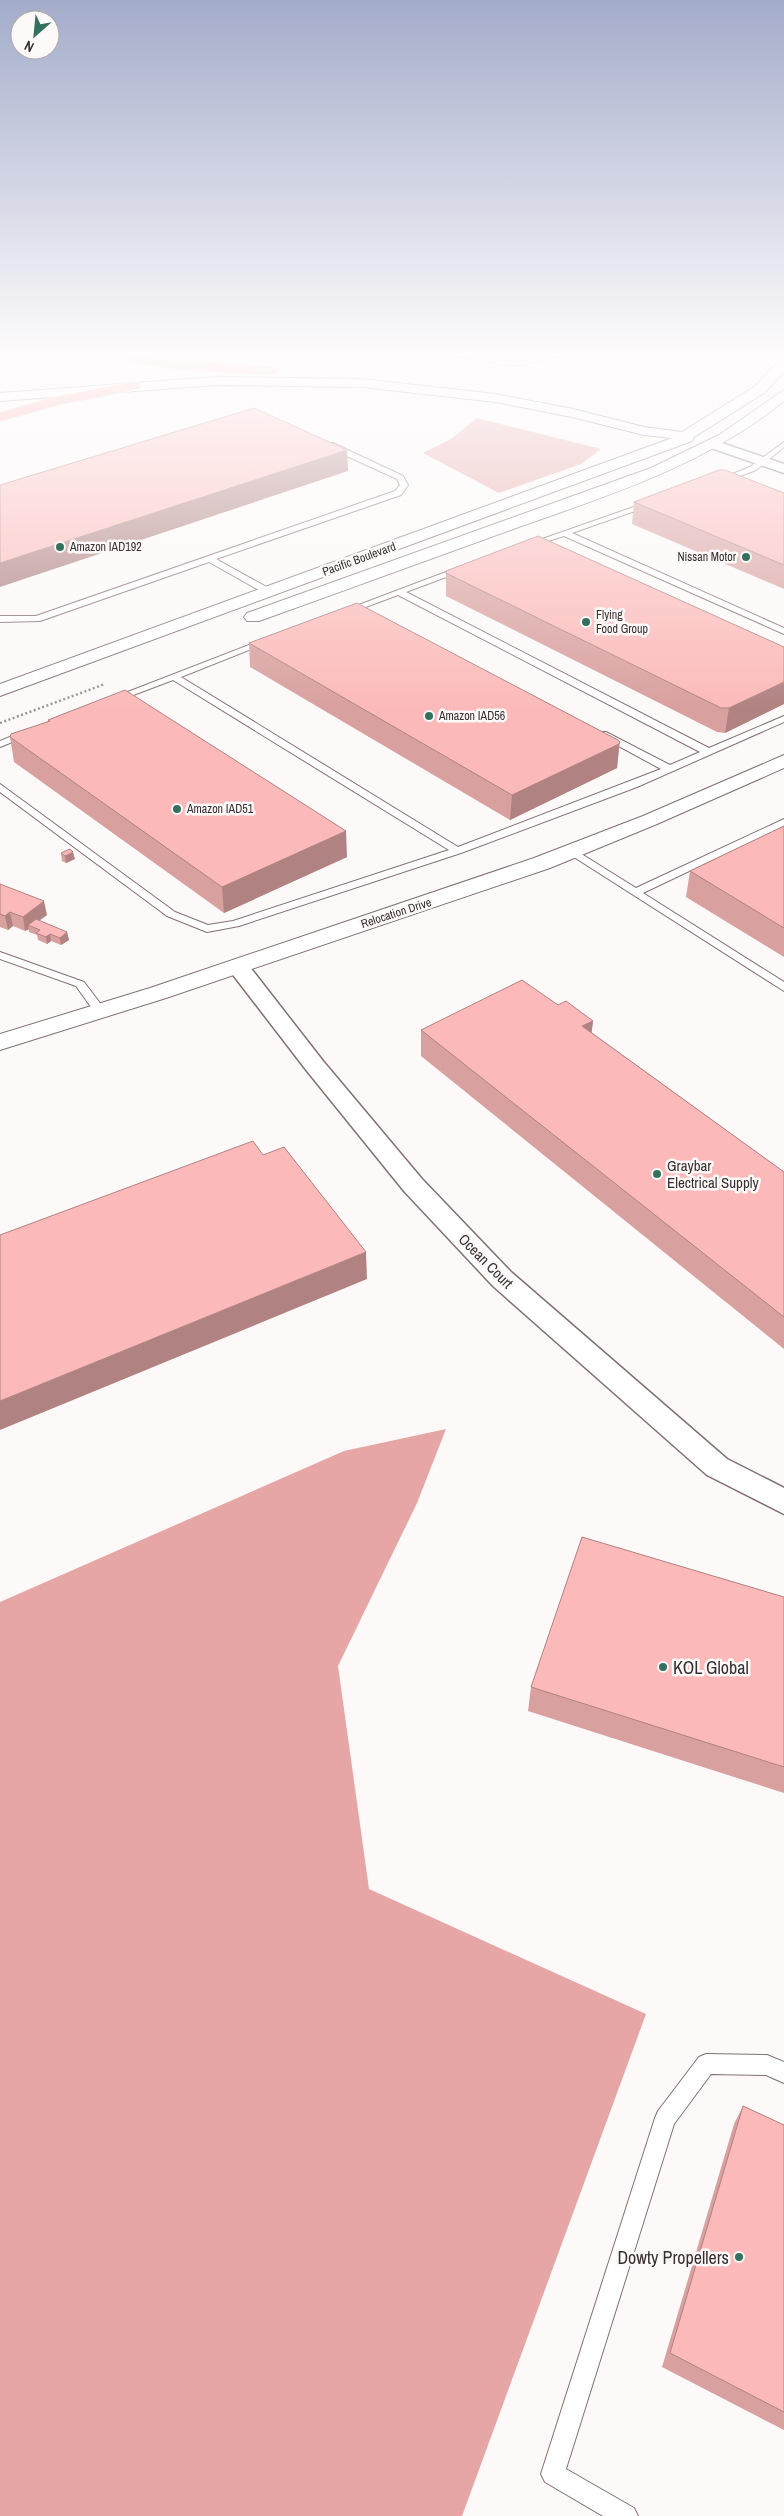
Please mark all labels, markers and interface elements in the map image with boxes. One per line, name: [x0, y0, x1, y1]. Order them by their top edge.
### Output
north arrow: [10, 10, 60, 60]
text: N: [21, 37, 37, 56]
street label: Pacific Boulevard: [320, 538, 398, 580]
place label: Amazon IAD192: [69, 539, 142, 555]
marker: Amazon IAD192: [54, 541, 66, 553]
place label: Nissan Motor: [677, 549, 737, 565]
marker: Nissan Motor: [740, 551, 752, 563]
place label: Flying Food Group: [596, 607, 648, 637]
marker: Flying Food Group: [580, 616, 592, 628]
place label: Amazon IAD56: [438, 708, 505, 724]
marker: Amazon IAD56: [423, 710, 435, 722]
place label: Amazon IAD51: [186, 801, 254, 817]
marker: Amazon IAD51: [171, 803, 183, 815]
street label: Relocation Drive: [359, 894, 433, 932]
place label: Graybar Electrical Supply: [667, 1155, 759, 1193]
marker: Graybar Electrical Supply: [651, 1168, 663, 1180]
street label: Ocean Court: [454, 1229, 518, 1293]
place label: KOL Global: [673, 1655, 749, 1680]
marker: KOL Global: [657, 1661, 669, 1673]
place label: Dowty Propellers: [617, 2245, 729, 2270]
marker: Dowty Propellers: [733, 2251, 745, 2263]

